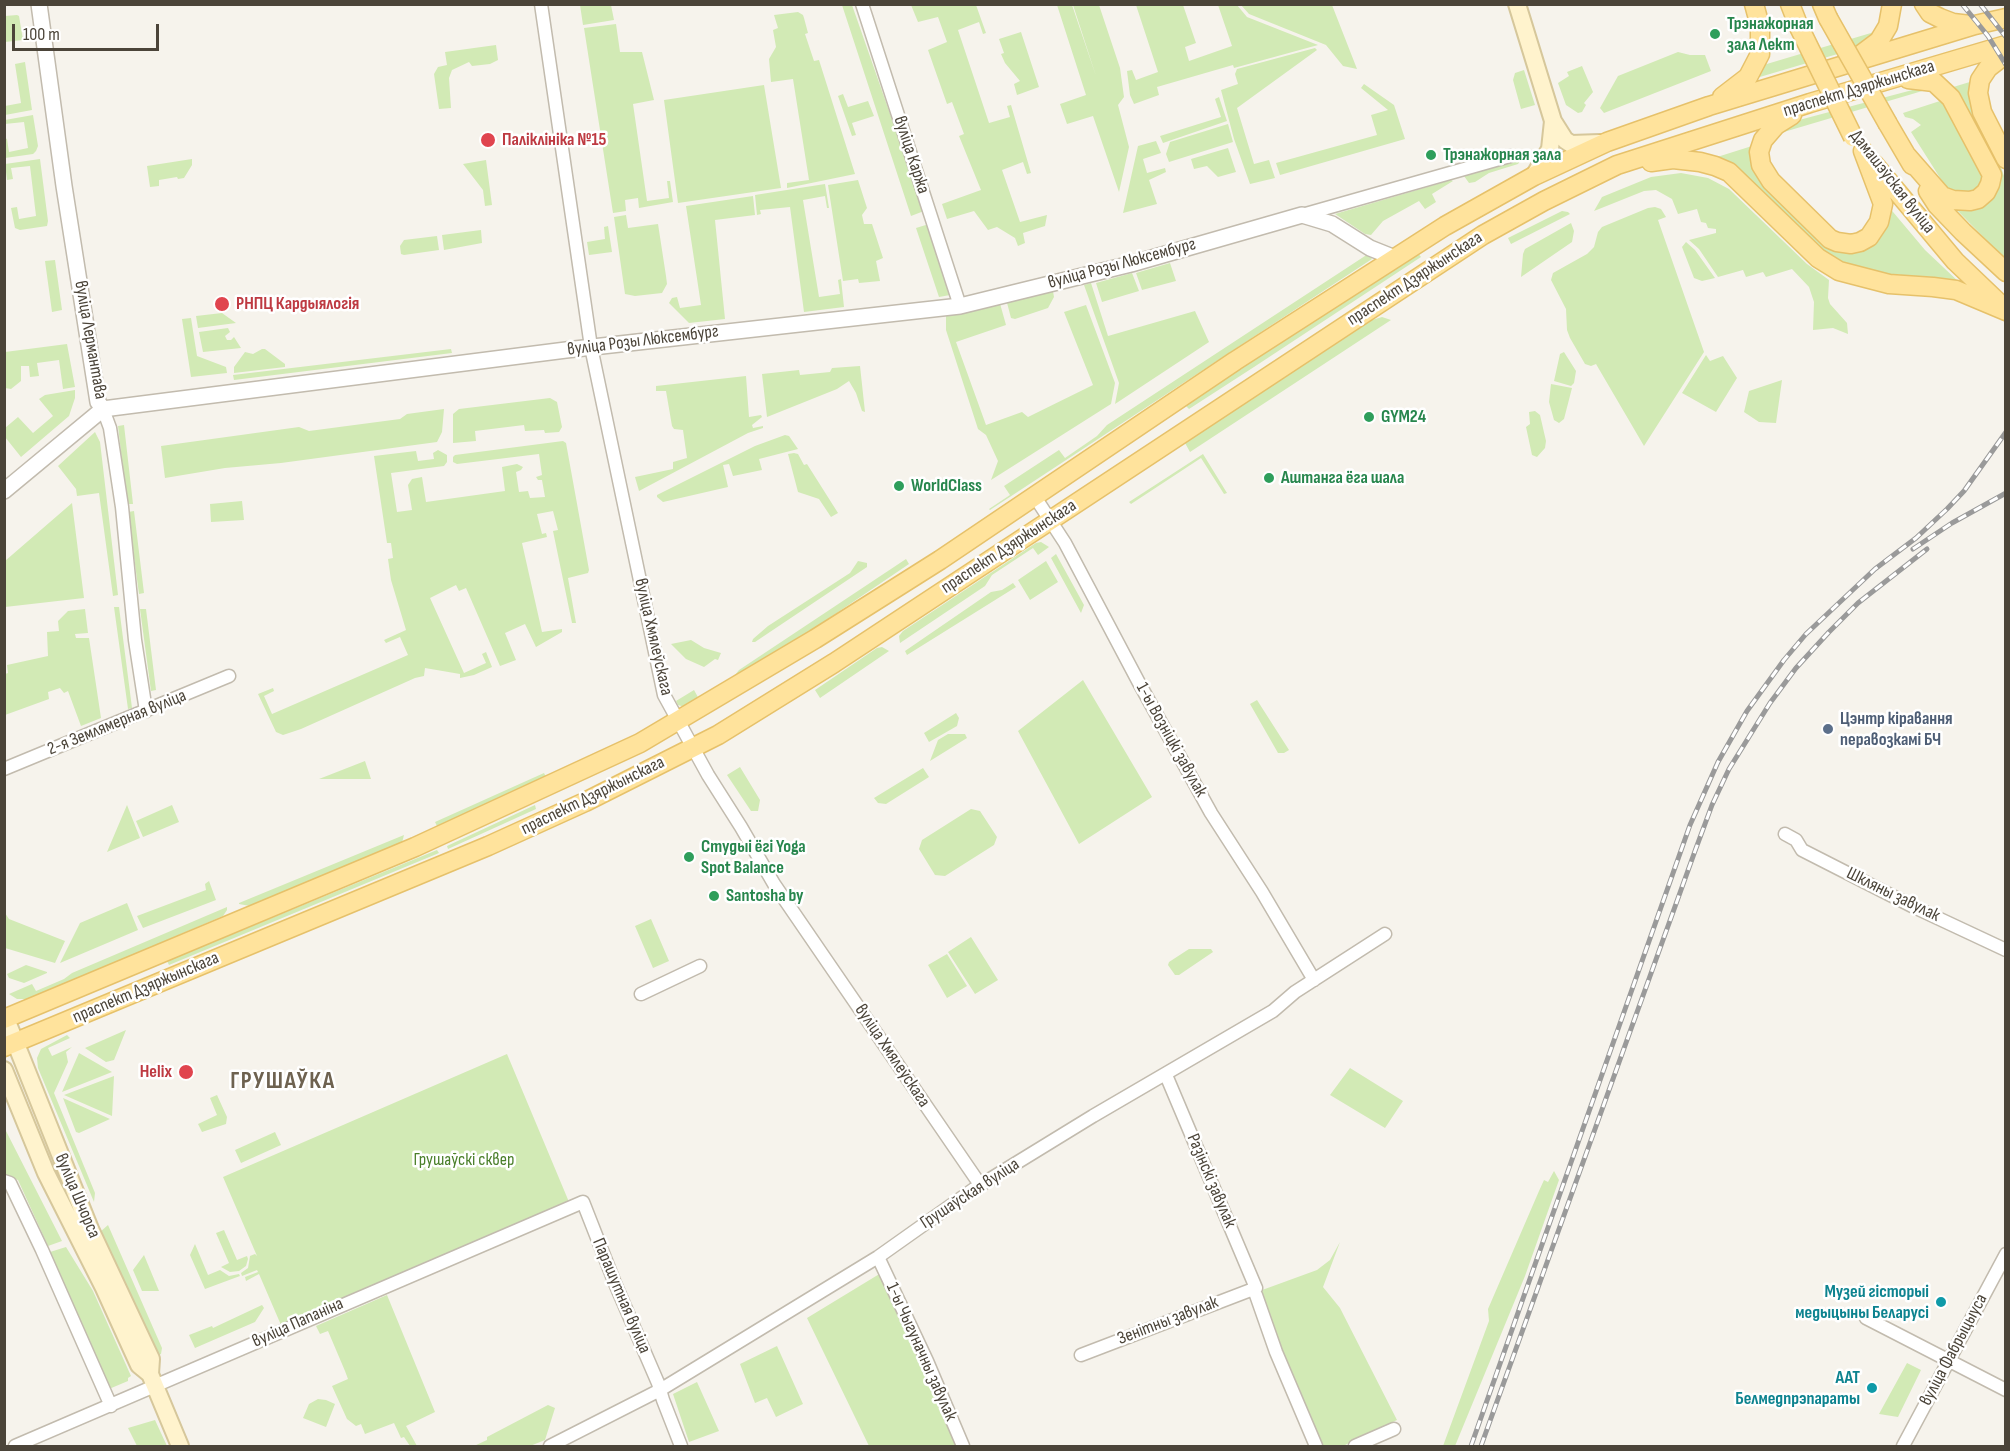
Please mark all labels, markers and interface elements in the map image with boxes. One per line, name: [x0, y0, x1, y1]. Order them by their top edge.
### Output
scale bar: [15, 12, 162, 50]
place label: Трэнажорная зала Лект: [1727, 13, 1814, 56]
text: 100 m: [23, 24, 60, 45]
marker: Трэнажорная зала Лект: [1708, 27, 1722, 41]
street label: праспект Дзяржынскага: [1781, 56, 1937, 122]
street label: вуліца Каржа: [888, 113, 934, 197]
street label: Дамашэўская вуліца: [1845, 126, 1939, 238]
place label: Паліклініка №15: [502, 129, 607, 151]
marker: Паліклініка №15: [479, 131, 497, 149]
place label: Трэнажорная зала: [1443, 144, 1561, 166]
marker: Трэнажорная зала: [1424, 148, 1438, 162]
street label: праспект Дзяржынскага: [1343, 227, 1487, 331]
street label: вуліца Розы Люксембург: [1046, 234, 1198, 294]
street label: вуліца Лермантава: [69, 279, 111, 401]
place label: РНПЦ Кардыялогія: [236, 293, 359, 315]
marker: РНПЦ Кардыялогія: [213, 295, 231, 313]
street label: вуліца Розы Люксембург: [566, 321, 720, 361]
place label: GYM24: [1381, 406, 1426, 428]
marker: GYM24: [1362, 410, 1376, 424]
place label: Аштанга ёга шала: [1281, 467, 1404, 489]
marker: Аштанга ёга шала: [1262, 471, 1276, 485]
place label: WorldClass: [911, 475, 982, 497]
marker: WorldClass: [892, 479, 906, 493]
street label: праспект Дзяржынскага: [937, 495, 1081, 599]
street label: вуліца Хмялеўскага: [629, 576, 677, 698]
street label: 1-ы Возніцкі завулак: [1131, 679, 1211, 801]
street label: 2-я Землямерная вуліца: [44, 685, 190, 761]
place label: Цэнтр кіравання перавозкамі БЧ: [1840, 708, 1953, 750]
marker: Цэнтр кіравання перавозкамі БЧ: [1821, 722, 1835, 736]
street label: праспект Дзяржынскага: [518, 752, 668, 840]
place label: Студыі ёгі Yoga Spot Balance: [701, 836, 806, 878]
marker: Студыі ёгі Yoga Spot Balance: [682, 850, 696, 864]
street label: Шкляны завулак: [1843, 863, 1943, 927]
place label: Santosha by: [726, 885, 804, 907]
marker: Santosha by: [707, 889, 721, 903]
street label: праспект Дзяржынскага: [70, 947, 222, 1029]
street label: вуліца Хмялеўскага: [850, 1000, 934, 1112]
place label: Helix: [140, 1061, 172, 1083]
marker: Helix: [177, 1063, 195, 1081]
district label: ГРУШАЎКА: [230, 1068, 336, 1096]
street label: Разінскі завулак: [1182, 1131, 1240, 1231]
park label: Грушаўскі сквер: [414, 1149, 514, 1171]
street label: вуліца Шчорса: [50, 1150, 104, 1242]
street label: Грушаўская вуліца: [916, 1154, 1024, 1234]
street label: Парашутная вуліца: [587, 1235, 655, 1357]
street label: 1-ы Чыгуначны завулак: [881, 1280, 961, 1424]
place label: Музей гісторыі медыцыны Беларусі: [1795, 1281, 1929, 1324]
street label: вуліца Фабрыцыуса: [1915, 1290, 1993, 1410]
street label: Зенітны завулак: [1115, 1292, 1221, 1350]
street label: вуліца Папаніна: [249, 1293, 347, 1353]
marker: Музей гісторыі медыцыны Беларусі: [1934, 1295, 1948, 1309]
place label: ААТ Белмедпрэпараты: [1735, 1367, 1860, 1410]
marker: ААТ Белмедпрэпараты: [1865, 1381, 1879, 1395]

